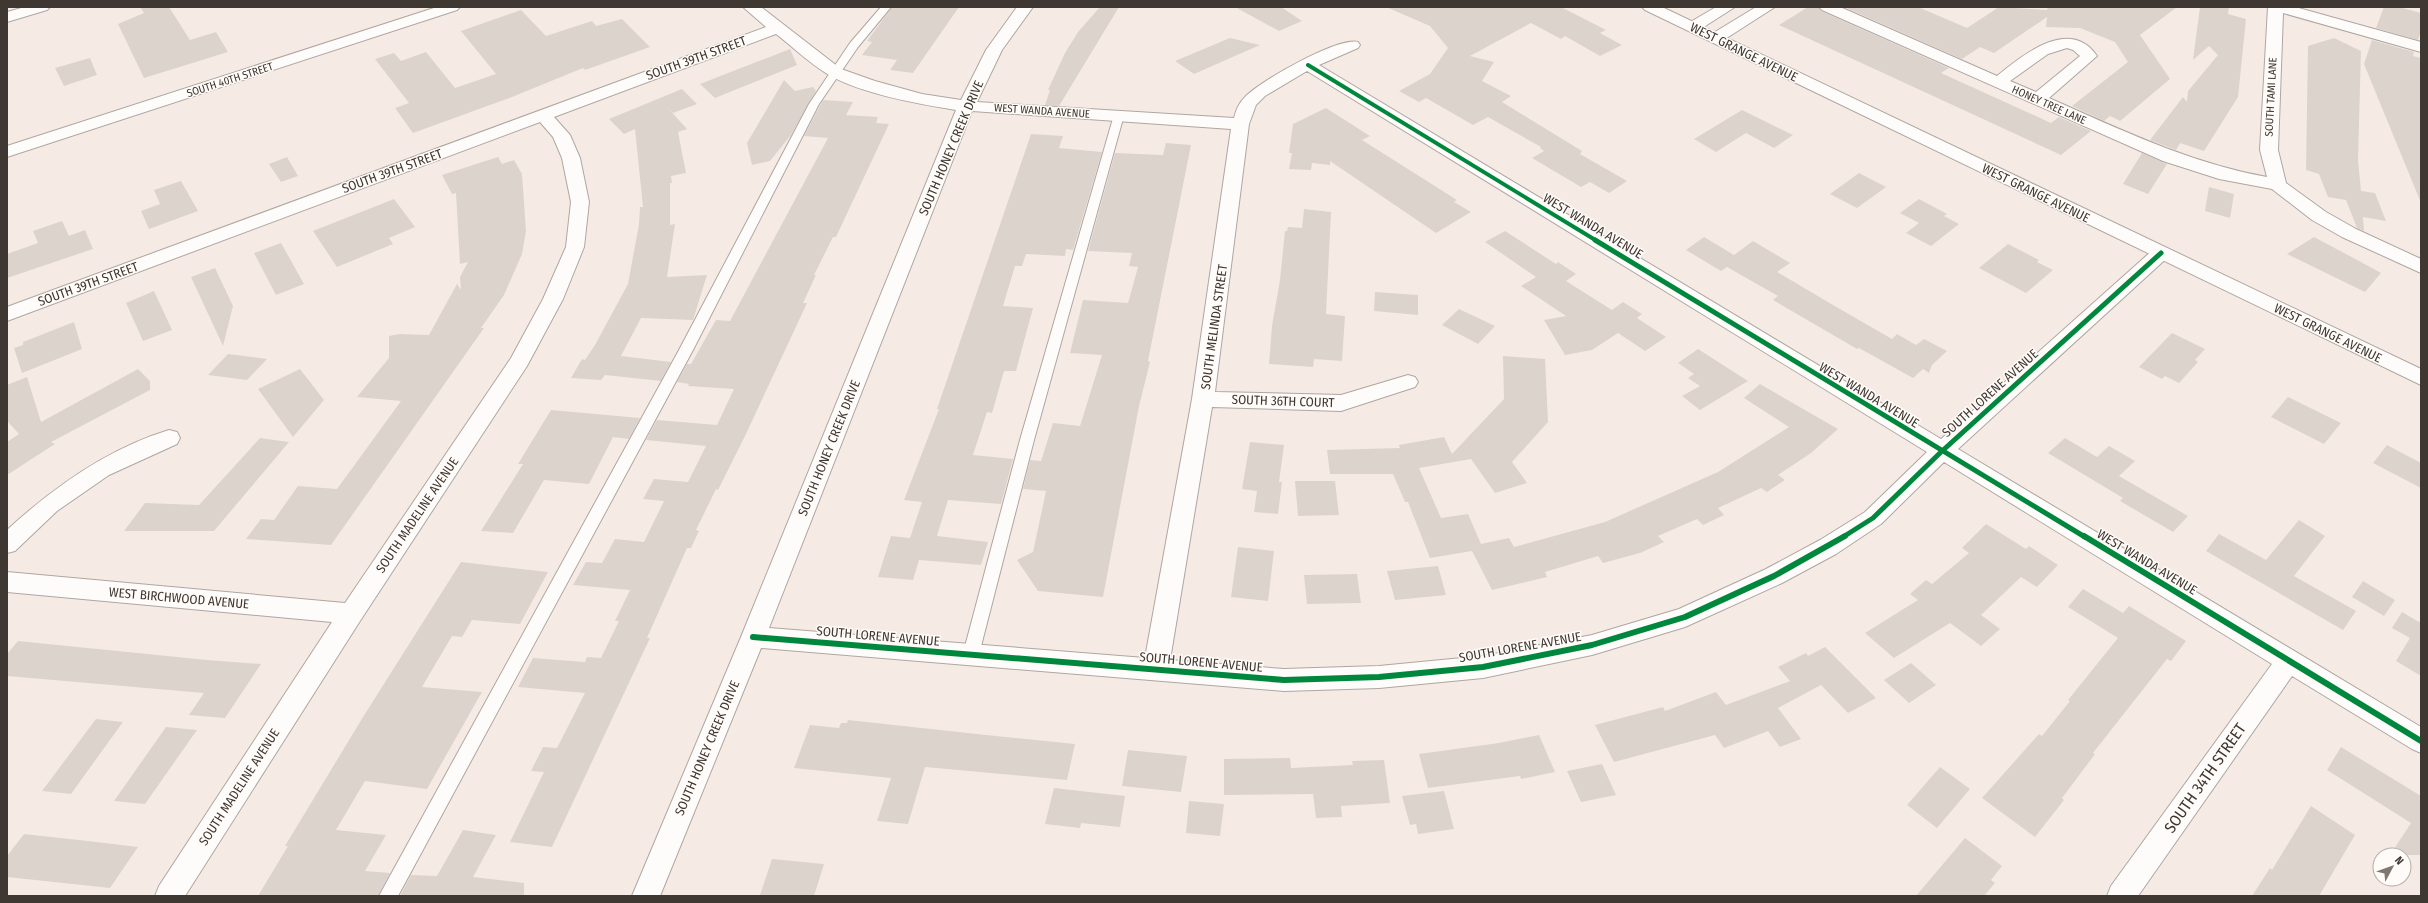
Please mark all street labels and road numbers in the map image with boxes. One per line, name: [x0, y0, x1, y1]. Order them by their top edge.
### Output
street label: WEST GRANGE AVENUE: [1688, 19, 1800, 85]
street label: SOUTH 39TH STREET: [644, 33, 748, 83]
street label: SOUTH TAMI LANE: [2262, 57, 2280, 137]
street label: SOUTH 40TH STREET: [185, 60, 276, 100]
street label: SOUTH HONEY CREEK DRIVE: [916, 78, 986, 218]
street label: HONEY TREE LANE: [2010, 83, 2088, 127]
street label: WEST WANDA AVENUE: [994, 101, 1090, 121]
street label: SOUTH 39TH STREET: [340, 146, 444, 196]
street label: WEST GRANGE AVENUE: [1980, 160, 2092, 226]
street label: WEST WANDA AVENUE: [1540, 190, 1646, 262]
street label: SOUTH 39TH STREET: [36, 259, 140, 309]
street label: SOUTH MELINDA STREET: [1198, 263, 1230, 391]
street label: WEST GRANGE AVENUE: [2272, 300, 2384, 366]
street label: SOUTH LORENE AVENUE: [1939, 346, 2041, 440]
street label: WEST WANDA AVENUE: [1816, 359, 1922, 431]
street label: SOUTH HONEY CREEK DRIVE: [795, 378, 863, 518]
street label: SOUTH 36TH COURT: [1231, 392, 1335, 410]
street label: SOUTH MADELINE AVENUE: [373, 454, 461, 576]
street label: WEST WANDA AVENUE: [2094, 526, 2200, 598]
street label: WEST BIRCHWOOD AVENUE: [108, 584, 250, 612]
street label: SOUTH LORENE AVENUE: [816, 623, 940, 649]
street label: SOUTH LORENE AVENUE: [1458, 629, 1582, 665]
street label: SOUTH LORENE AVENUE: [1139, 649, 1263, 675]
street label: SOUTH HONEY CREEK DRIVE: [672, 678, 742, 818]
street label: SOUTH 34TH STREET: [2160, 719, 2250, 836]
street label: SOUTH MADELINE AVENUE: [196, 726, 282, 848]

